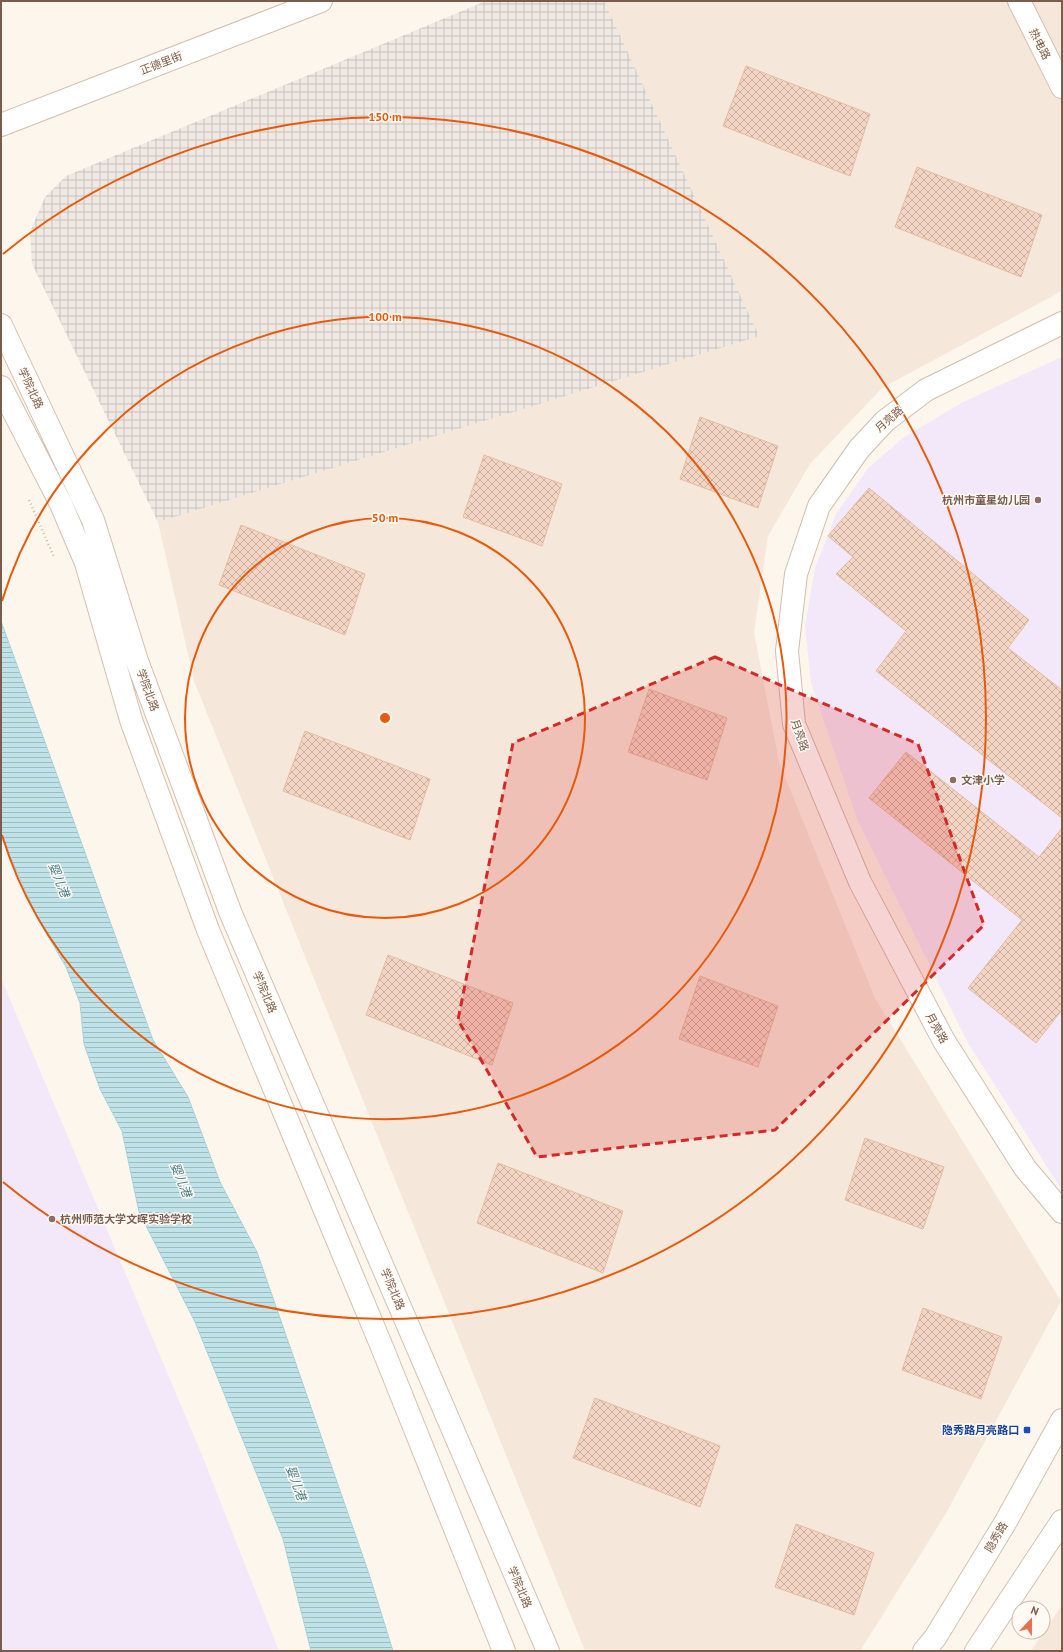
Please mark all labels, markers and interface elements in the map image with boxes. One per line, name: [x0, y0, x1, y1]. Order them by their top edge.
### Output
street label: 热电路: [1026, 26, 1054, 62]
street label: 正德里街: [138, 49, 184, 77]
text: 150 m: [368, 109, 402, 124]
text: 100 m: [368, 309, 402, 324]
street label: 学院北路: [15, 365, 47, 411]
street label: 月亮路: [872, 403, 906, 435]
place label: 杭州市童星幼儿园: [942, 493, 1030, 507]
marker: 杭州市童星幼儿园: [1033, 495, 1043, 505]
text: 50 m: [372, 510, 398, 525]
street label: 学院北路: [134, 667, 162, 713]
centre of rings: [378, 711, 392, 725]
street label: 月亮路: [788, 717, 812, 753]
place label: 文津小学: [961, 773, 1005, 787]
marker: 文津小学: [948, 775, 958, 785]
water label: 婴儿港: [46, 860, 74, 901]
street label: 学院北路: [250, 969, 280, 1015]
street label: 月亮路: [923, 1010, 951, 1046]
water label: 婴儿港: [168, 1160, 196, 1201]
place label: 杭州师范大学文晖实验学校: [60, 1212, 192, 1226]
marker: 杭州师范大学文晖实验学校: [47, 1214, 57, 1224]
street label: 学院北路: [378, 1266, 408, 1312]
place label: 隐秀路月亮路口: [942, 1423, 1019, 1437]
marker: 隐秀路月亮路口: [1022, 1425, 1032, 1435]
water label: 婴儿港: [283, 1463, 310, 1504]
street label: 隐秀路: [982, 1519, 1010, 1555]
street label: 学院北路: [505, 1564, 535, 1610]
north arrow: [1011, 1600, 1051, 1640]
text: N: [1029, 1603, 1041, 1619]

